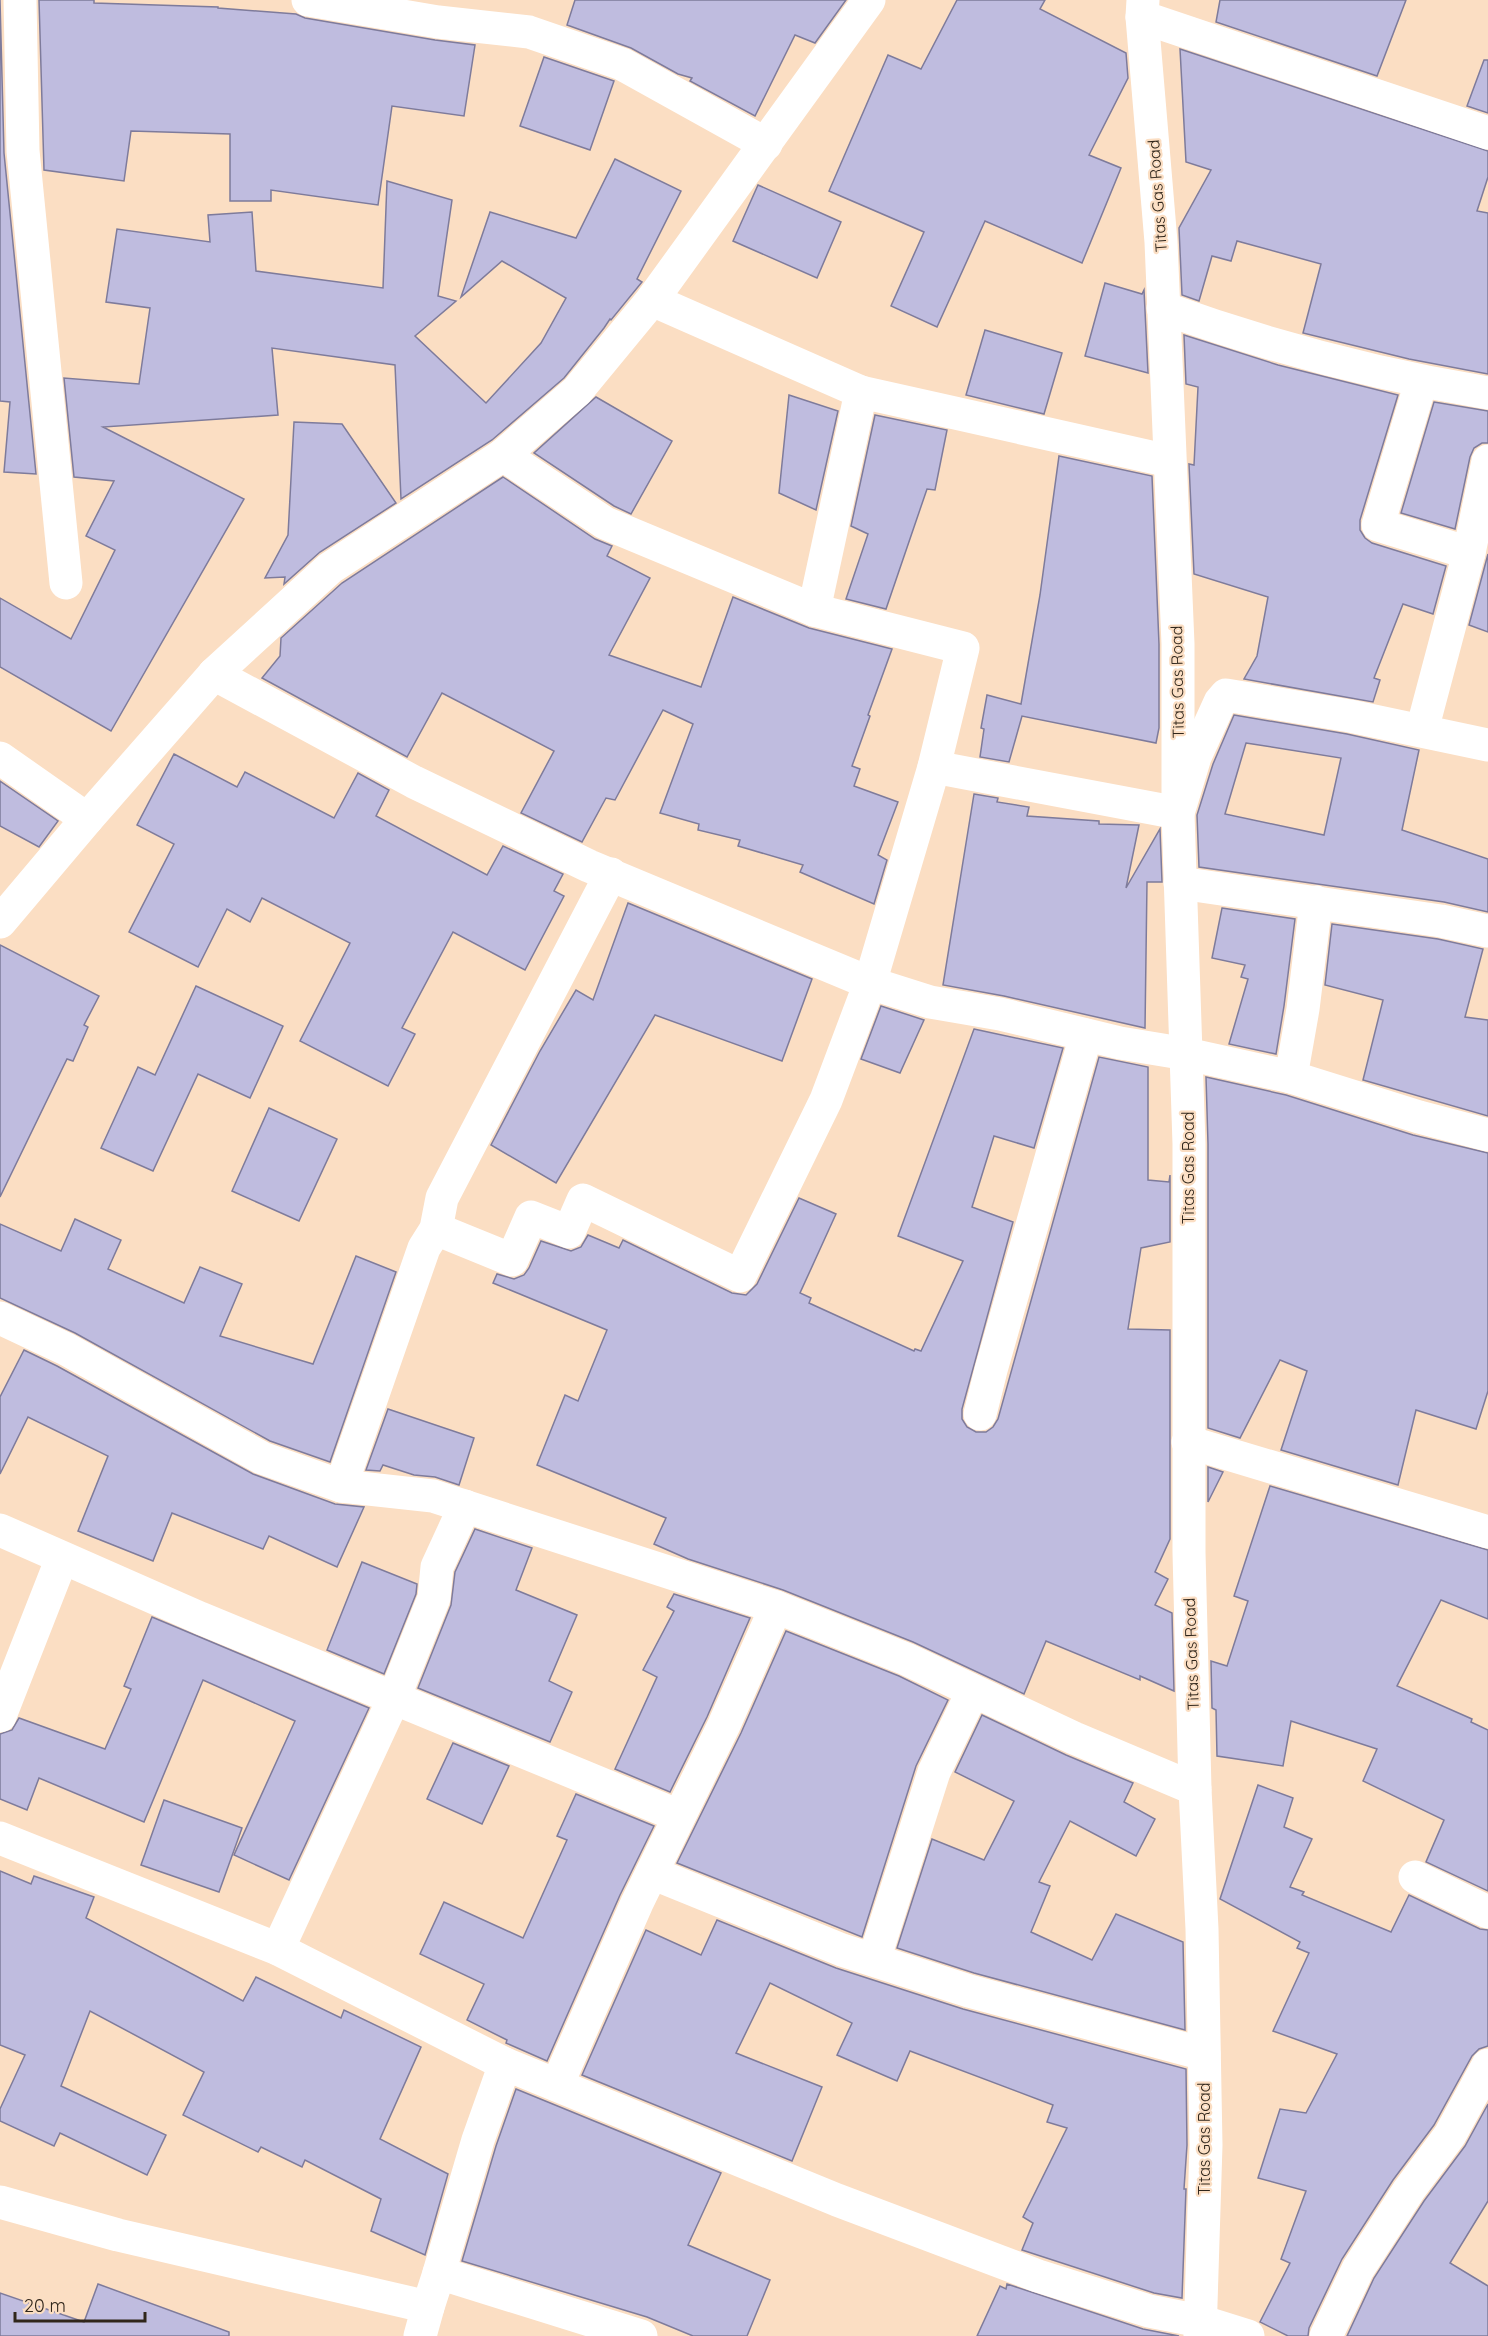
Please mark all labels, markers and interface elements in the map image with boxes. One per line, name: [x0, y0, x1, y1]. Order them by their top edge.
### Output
street label: Titas Gas Road: [1143, 139, 1171, 253]
street label: Titas Gas Road: [1166, 625, 1188, 739]
street label: Titas Gas Road: [1178, 1112, 1198, 1224]
street label: Titas Gas Road: [1179, 1597, 1203, 1711]
street label: Titas Gas Road: [1194, 2083, 1214, 2195]
scale bar: [15, 2285, 146, 2323]
text: 20 m: [24, 2294, 66, 2317]

